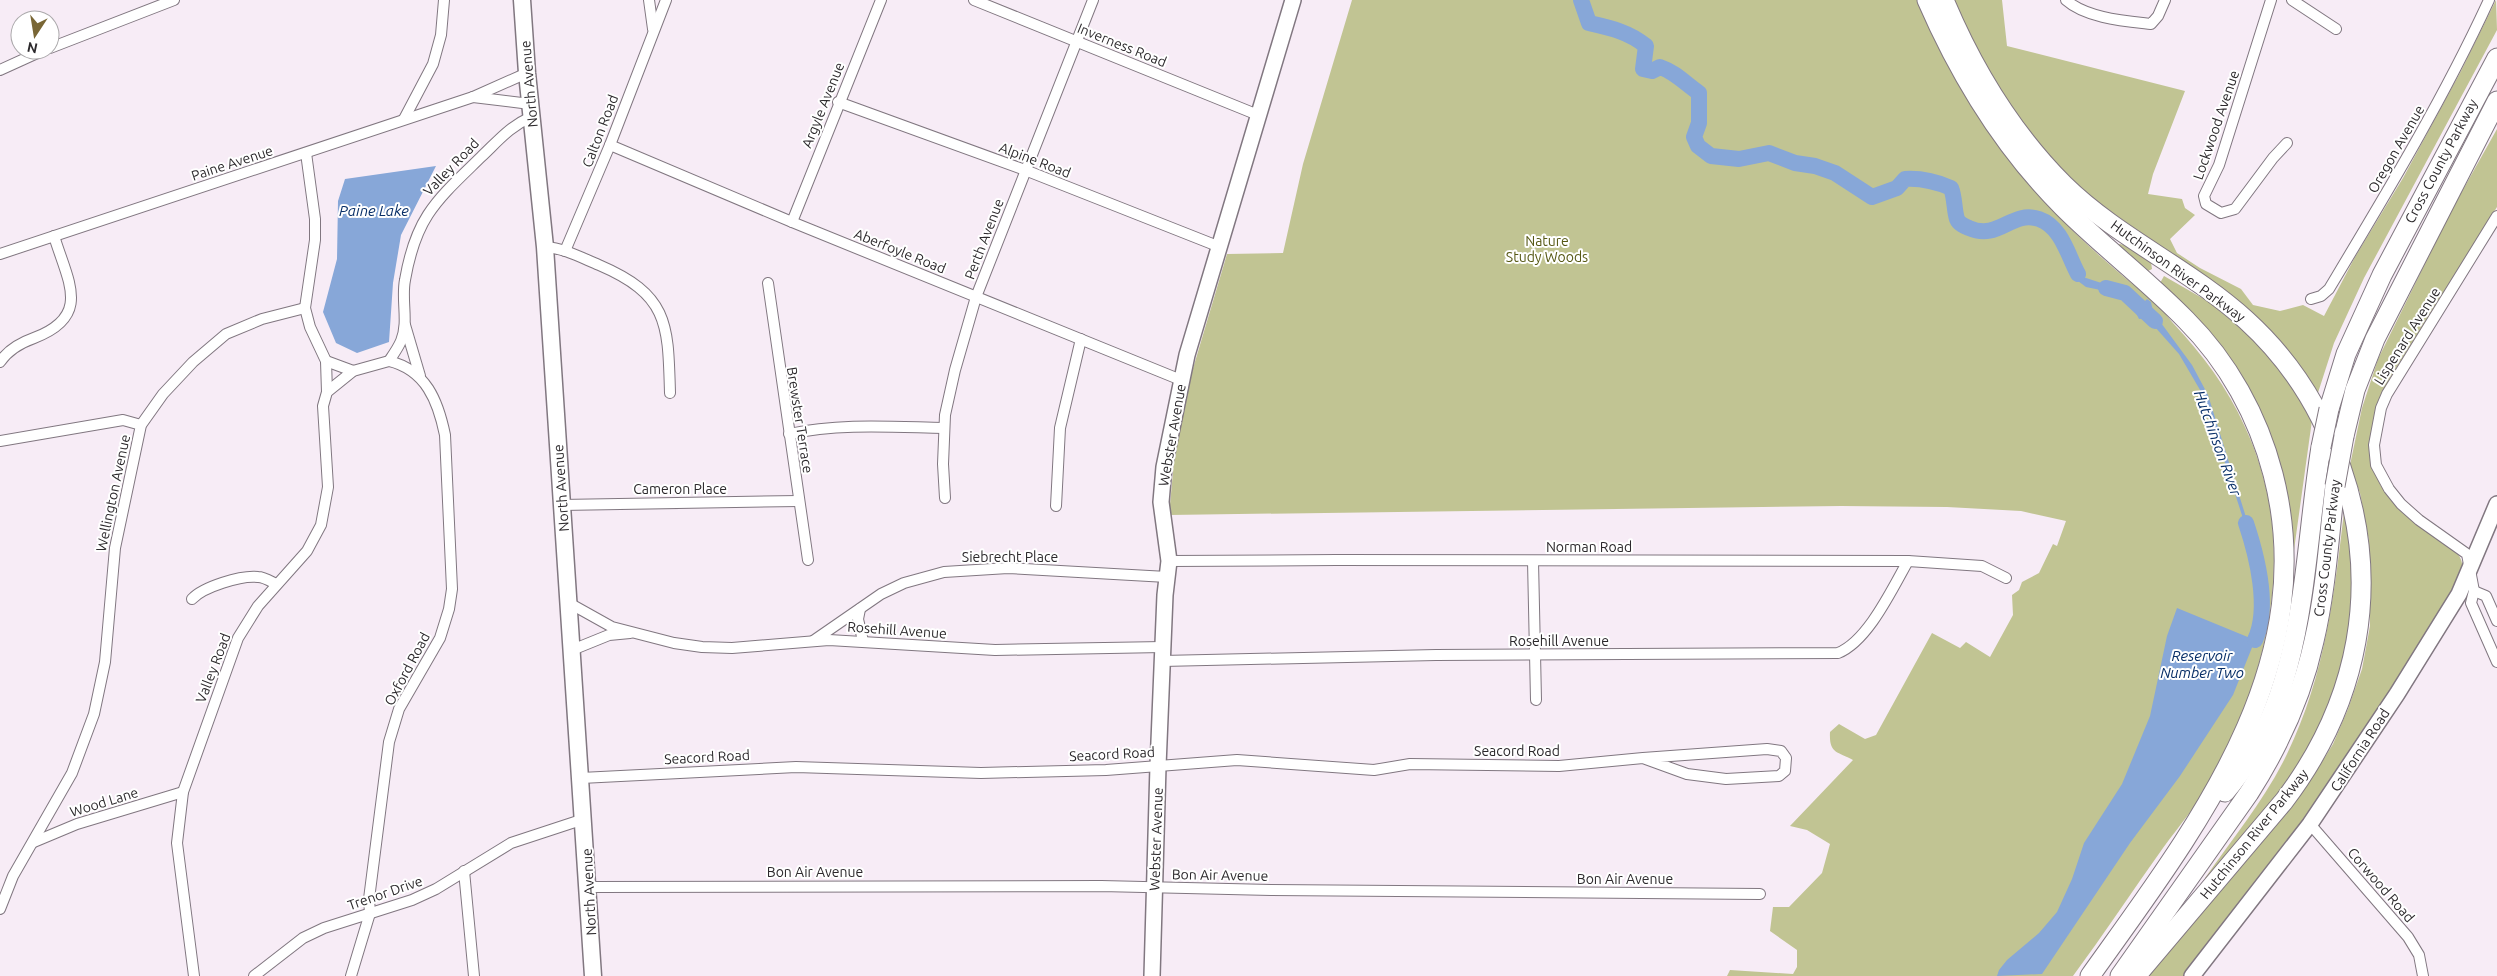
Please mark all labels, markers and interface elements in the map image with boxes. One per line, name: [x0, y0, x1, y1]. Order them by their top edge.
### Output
north arrow: [10, 10, 60, 60]
street label: Inverness Road: [1075, 20, 1169, 70]
text: N: [26, 39, 39, 57]
street label: North Avenue: [517, 40, 541, 128]
street label: Argyle Avenue: [799, 60, 847, 150]
street label: Lockwood Avenue: [2190, 68, 2242, 182]
street label: Calton Road: [579, 92, 621, 170]
street label: Cross County Parkway: [2401, 96, 2481, 226]
street label: Oregon Avenue: [2364, 102, 2428, 196]
street label: Valley Road: [420, 135, 482, 199]
street label: Alpine Road: [997, 139, 1073, 181]
street label: Paine Avenue: [189, 142, 275, 184]
street label: Perth Avenue: [961, 196, 1007, 282]
water label: Paine Lake: [339, 202, 409, 219]
street label: Hutchinson River Parkway: [2108, 217, 2249, 325]
street label: Aberfoyle Road: [852, 225, 948, 277]
park label: Nature Study Woods: [1506, 233, 1588, 265]
street label: Lispenard Avenue: [2371, 284, 2443, 388]
street label: Brewster Terrace: [784, 366, 816, 474]
street label: Webster Avenue: [1155, 383, 1189, 487]
water label: Hutchinson River: [2191, 388, 2245, 499]
street label: Wellington Avenue: [93, 433, 133, 553]
street label: North Avenue: [550, 444, 572, 532]
street label: Cross County Parkway: [2311, 478, 2343, 618]
street label: Cameron Place: [633, 481, 727, 497]
street label: Norman Road: [1546, 539, 1632, 555]
street label: Siebrecht Place: [962, 549, 1058, 565]
street label: Rosehill Avenue: [847, 619, 947, 641]
street label: Oxford Road: [381, 630, 433, 708]
street label: Valley Road: [192, 631, 234, 705]
street label: Rosehill Avenue: [1509, 633, 1609, 649]
water label: Reservoir Number Two: [2160, 647, 2244, 681]
street label: California Road: [2327, 705, 2393, 795]
street label: Seacord Road: [1474, 743, 1560, 759]
street label: Seacord Road: [1069, 744, 1155, 764]
street label: Seacord Road: [664, 747, 750, 767]
street label: Hutchinson River Parkway: [2197, 766, 2311, 902]
street label: Wood Lane: [68, 784, 140, 820]
street label: Webster Avenue: [1146, 787, 1166, 891]
street label: Corwood Road: [2344, 845, 2418, 925]
street label: North Avenue: [579, 848, 599, 936]
street label: Bon Air Avenue: [767, 864, 863, 880]
street label: Bon Air Avenue: [1172, 866, 1268, 884]
street label: Bon Air Avenue: [1577, 871, 1673, 887]
street label: Trenor Drive: [345, 873, 425, 913]

